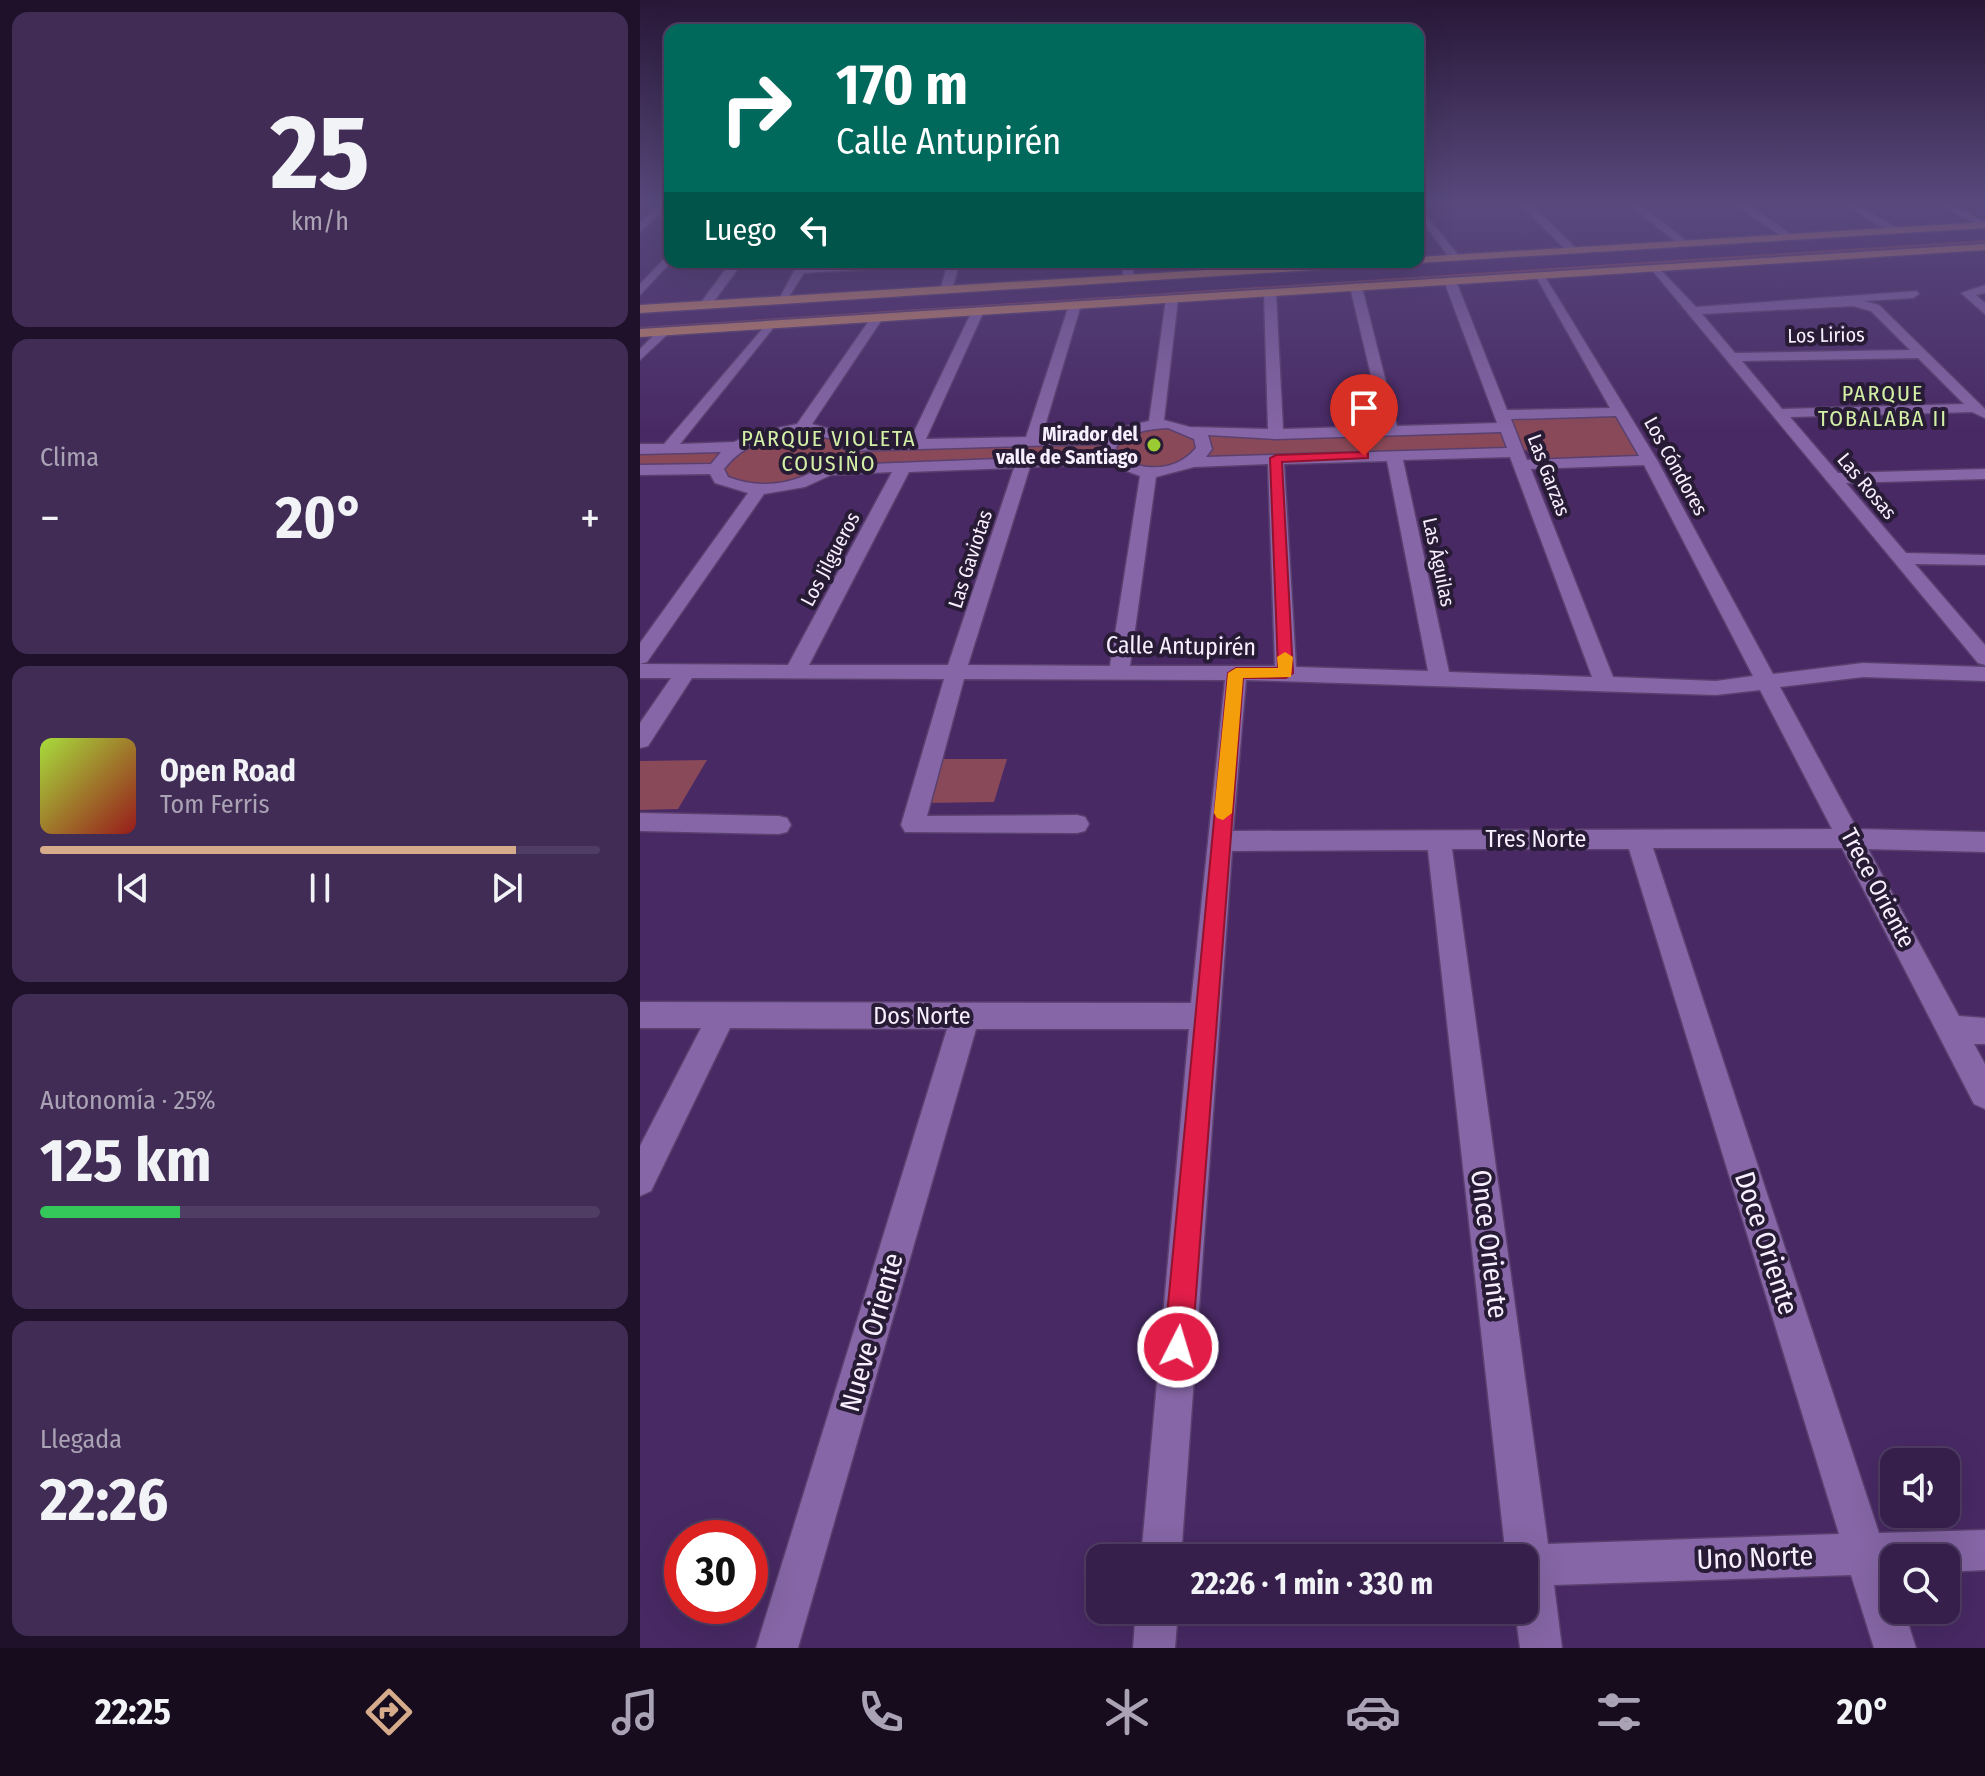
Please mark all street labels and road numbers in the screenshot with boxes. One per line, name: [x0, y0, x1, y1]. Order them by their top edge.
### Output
street label: Los Lirios: [1787, 322, 1865, 348]
street label: Los Cóndores: [1639, 412, 1713, 520]
street label: Las Garzas: [1522, 431, 1576, 519]
street label: Las Rosas: [1832, 448, 1902, 524]
street label: Las Gaviotas: [943, 507, 997, 611]
street label: Los Jilgueros: [795, 508, 865, 610]
street label: Las Águilas: [1418, 515, 1460, 609]
street label: Calle Antupirén: [1106, 631, 1256, 661]
street label: Trece Oriente: [1835, 824, 1921, 952]
street label: Tres Norte: [1486, 825, 1586, 853]
street label: Dos Norte: [873, 1002, 971, 1030]
street label: Doce Oriente: [1728, 1167, 1805, 1319]
street label: Once Oriente: [1464, 1168, 1515, 1320]
street label: Nueve Oriente: [833, 1249, 910, 1415]
street label: Uno Norte: [1696, 1539, 1814, 1576]

